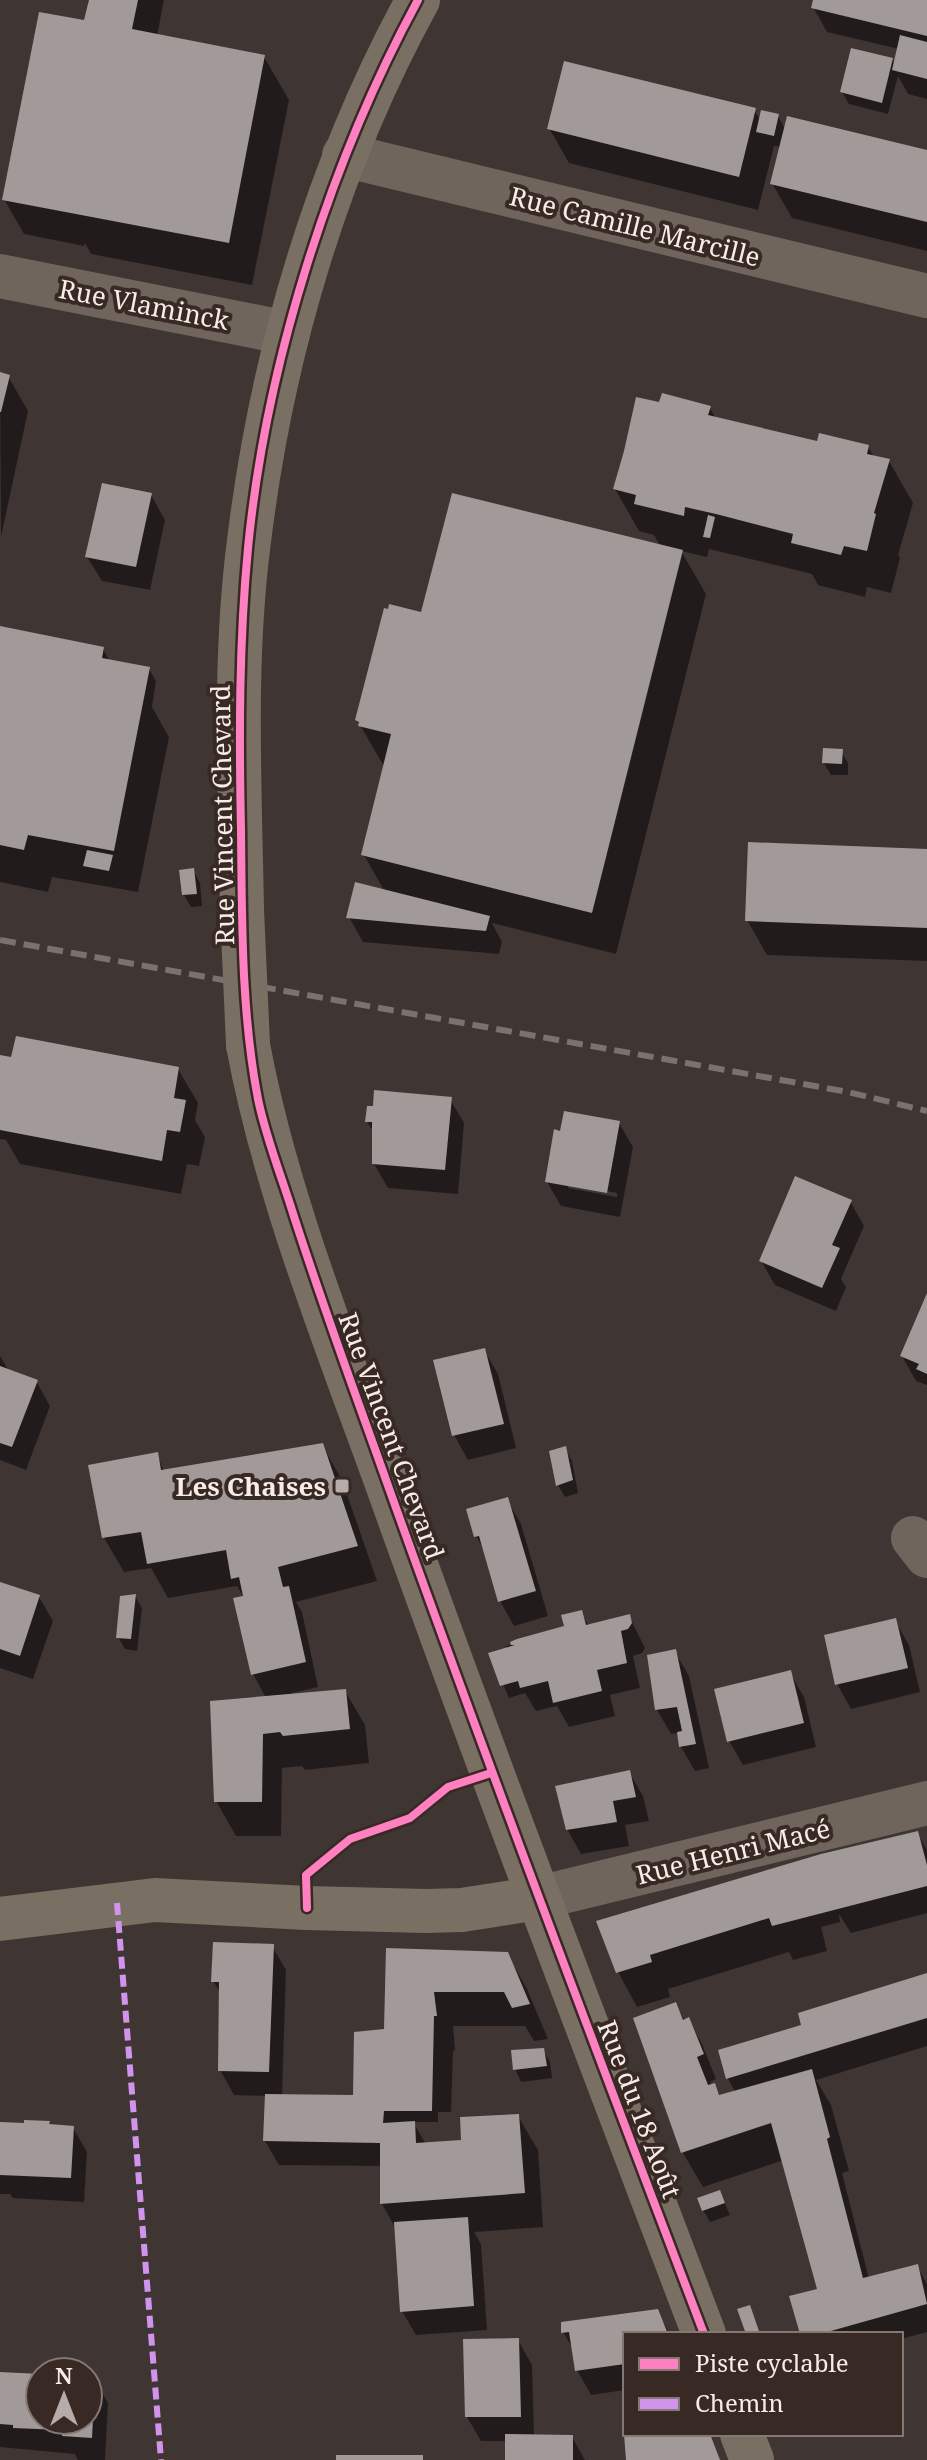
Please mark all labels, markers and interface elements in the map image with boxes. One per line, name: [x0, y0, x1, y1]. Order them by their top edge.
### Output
street label: Rue Camille Marcille: [506, 177, 764, 275]
street label: Rue Vlaminck: [56, 270, 233, 338]
street label: Rue Vincent Chevard: [202, 684, 242, 946]
street label: Rue Vincent Chevard: [331, 1307, 453, 1565]
place label: Les Chaises: [175, 1468, 326, 1504]
marker: Les Chaises: [333, 1477, 351, 1495]
street label: Rue Henri Macé: [632, 1810, 834, 1892]
street label: Rue du 18 Août: [590, 2015, 690, 2203]
legend: [623, 2332, 903, 2436]
text: Piste cyclable: [695, 2346, 849, 2379]
north arrow: [24, 2356, 104, 2436]
text: N: [55, 2360, 73, 2390]
text: Chemin: [695, 2386, 784, 2419]

